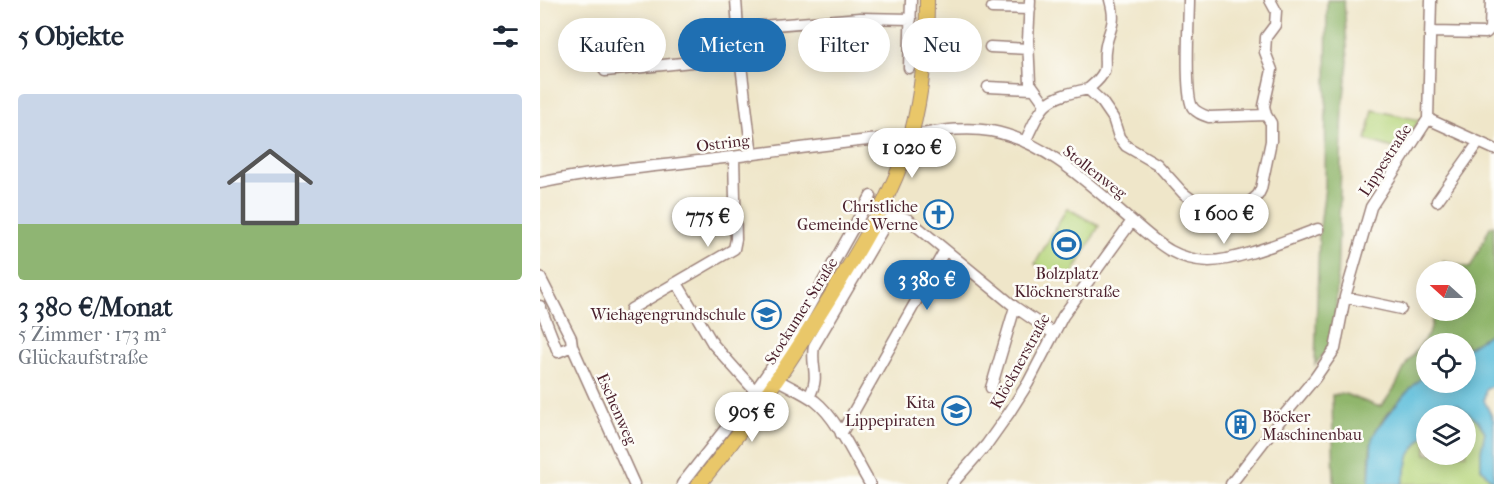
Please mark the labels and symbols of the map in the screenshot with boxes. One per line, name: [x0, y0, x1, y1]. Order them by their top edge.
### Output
street label: Lippestraße: [1355, 120, 1415, 200]
pin: 1 020 €: [857, 128, 967, 179]
street label: Ostring: [695, 130, 751, 156]
street label: Stollenweg: [1059, 141, 1131, 203]
pin: 1 600 €: [1169, 194, 1279, 245]
pin: 775 €: [666, 197, 750, 248]
place label: Christliche Gemeinde Werne: [797, 197, 918, 234]
church icon: Christliche Gemeinde Werne: [923, 199, 955, 231]
sports icon: Bolzplatz Klöcknerstraße: [1051, 229, 1083, 261]
street label: Stockumer Straße: [760, 254, 842, 368]
pin: 3 380 €: [872, 260, 982, 311]
north arrow: [1416, 261, 1476, 321]
place label: Bolzplatz Klöcknerstraße: [1014, 264, 1120, 301]
school or university icon: Wiehagengrundschule: [751, 298, 783, 330]
place label: Wiehagengrundschule: [589, 305, 746, 324]
street label: Klöcknerstraße: [986, 310, 1054, 412]
street label: Eschenweg: [593, 370, 641, 448]
pin: 905 €: [710, 392, 794, 443]
place label: Kita Lippepiraten: [845, 393, 936, 430]
school or university icon: Kita Lippepiraten: [940, 395, 972, 427]
place label: Böcker Maschinenbau: [1262, 407, 1362, 444]
building icon: Böcker Maschinenbau: [1225, 409, 1257, 441]

